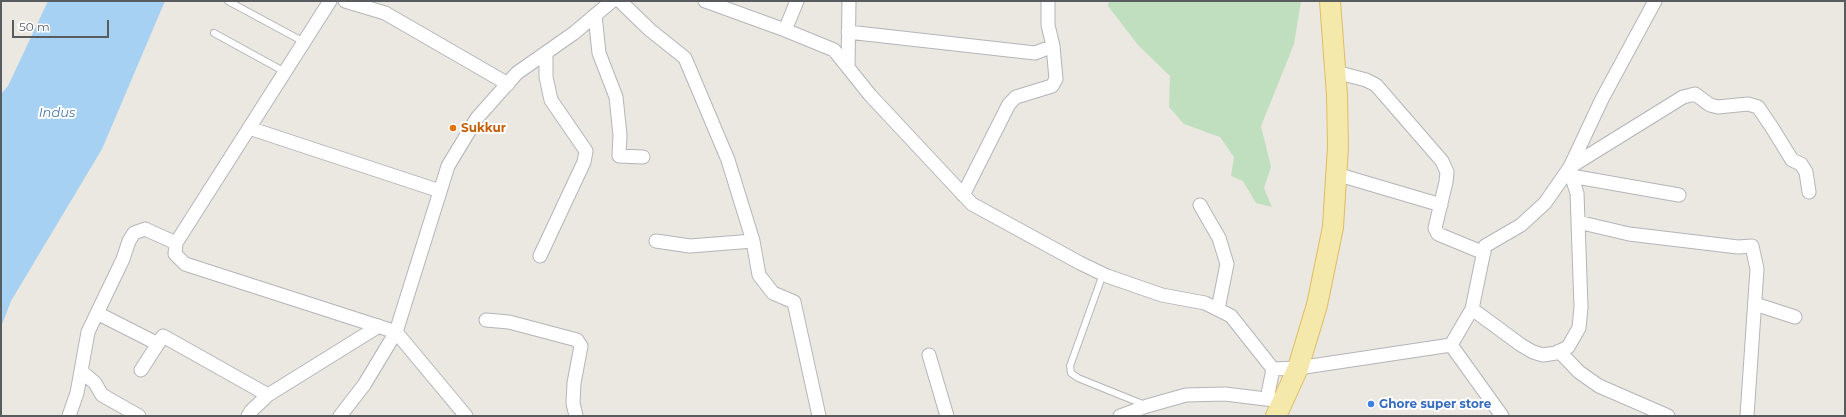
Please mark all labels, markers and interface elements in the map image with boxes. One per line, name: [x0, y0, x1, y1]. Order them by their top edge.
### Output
scale bar: [14, 12, 111, 38]
text: 50 m: [19, 19, 50, 34]
water label: Indus: [39, 105, 75, 121]
place label: Sukkur: [461, 121, 506, 135]
marker: Sukkur: [448, 123, 458, 133]
place label: Ghore super store: [1379, 397, 1491, 411]
marker: Ghore super store: [1366, 399, 1376, 409]

